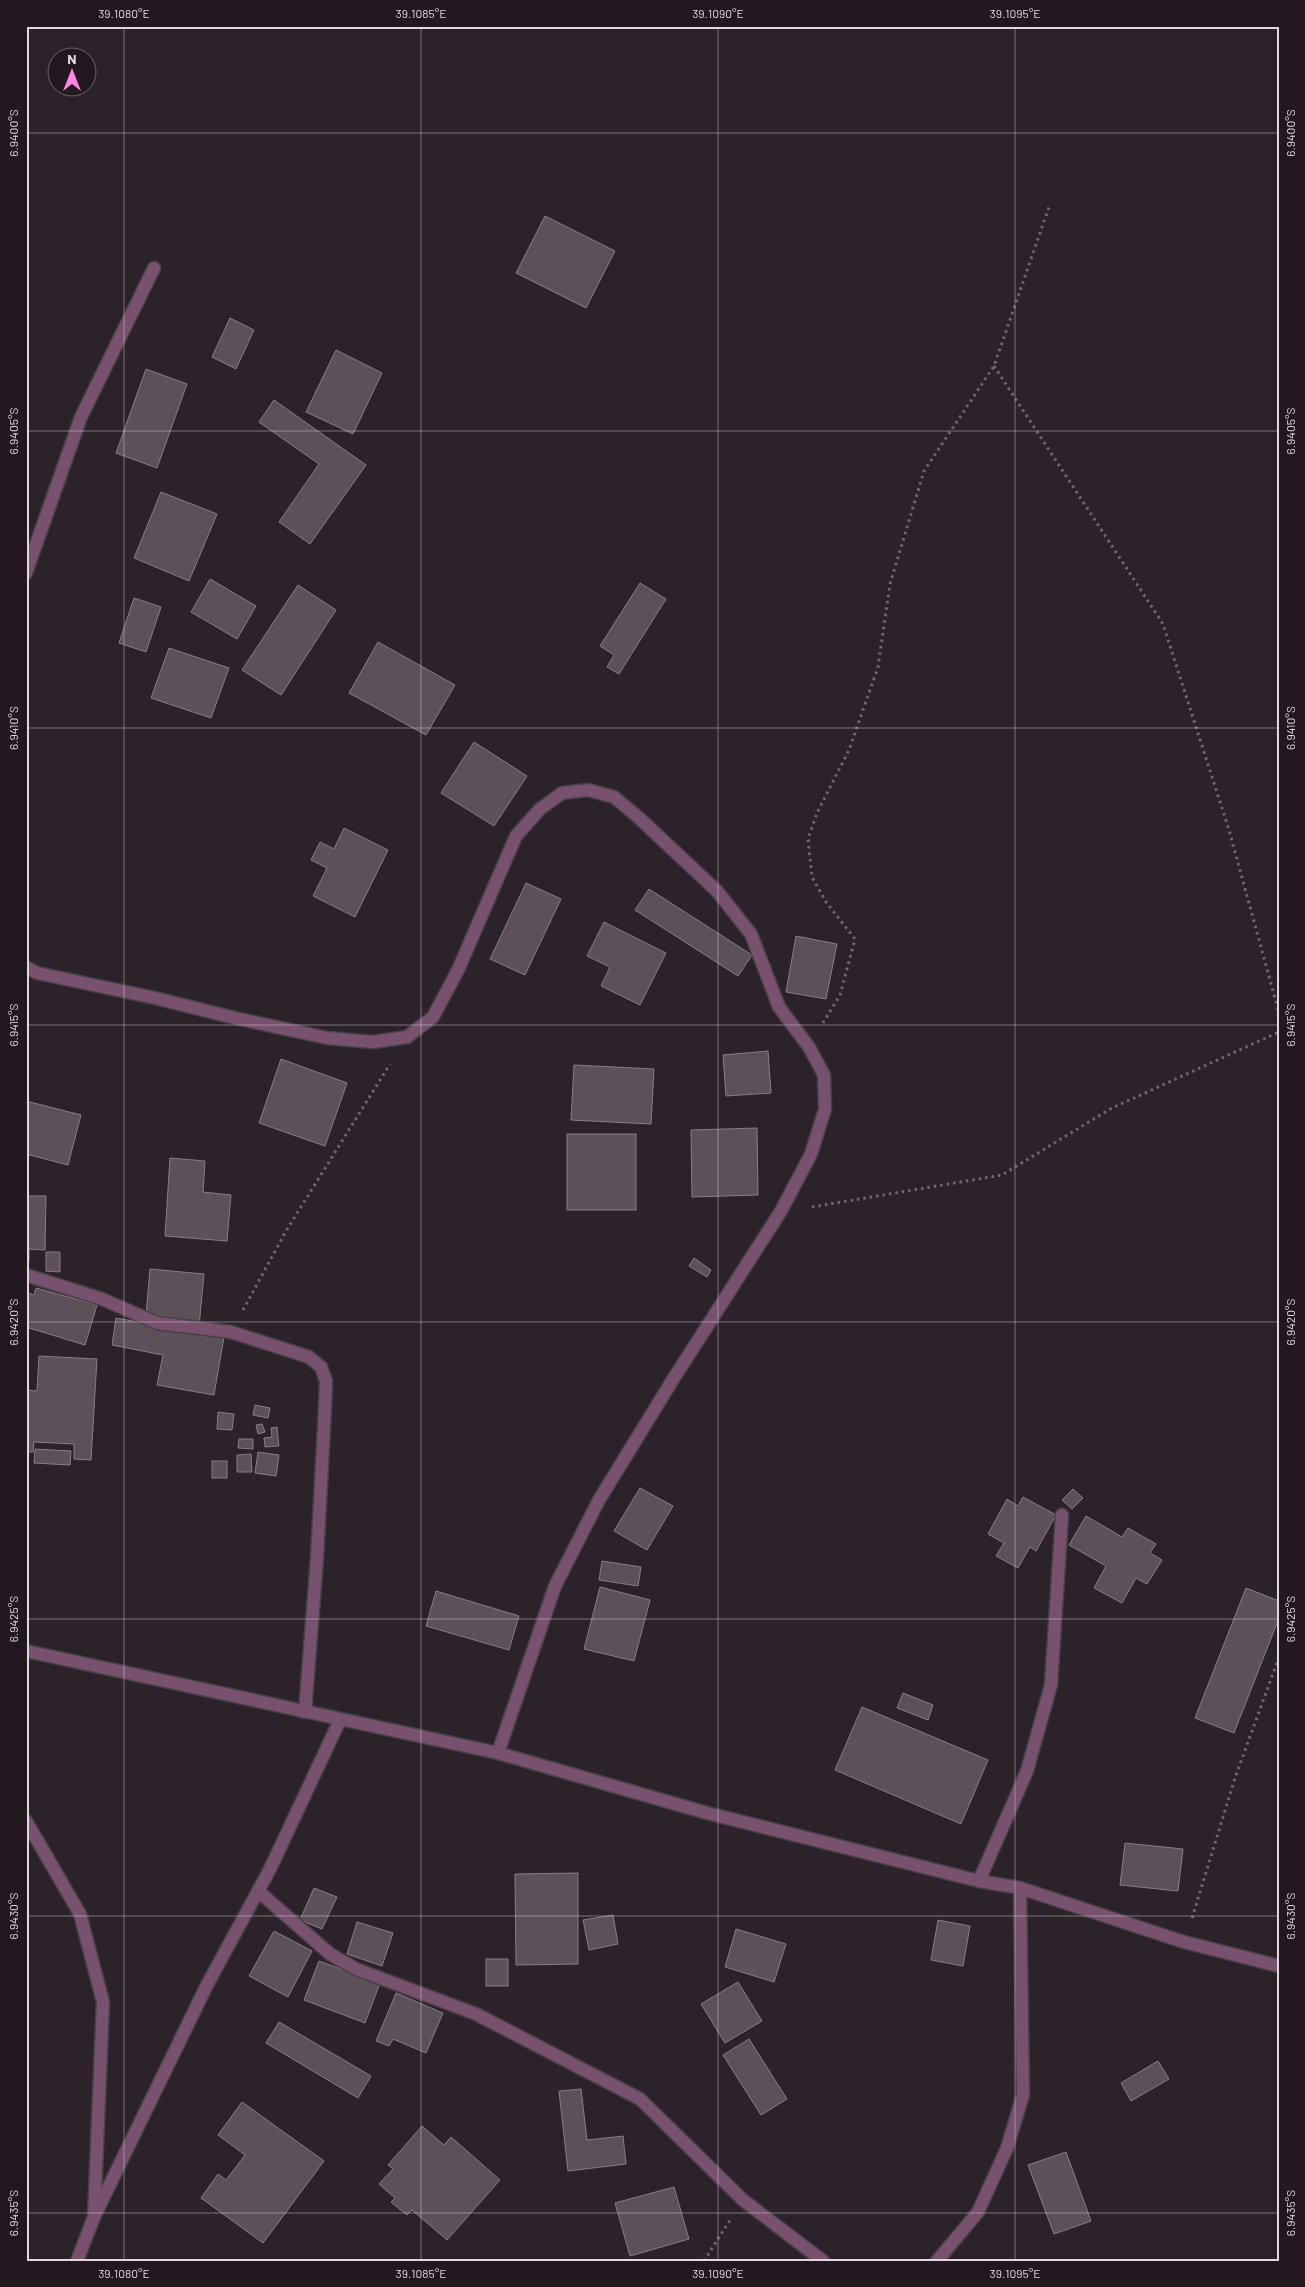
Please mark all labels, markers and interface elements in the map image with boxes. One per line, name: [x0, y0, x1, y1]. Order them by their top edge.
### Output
text: 39.1080°E: [98, 6, 150, 20]
text: 39.1085°E: [395, 6, 447, 20]
text: 39.1090°E: [692, 6, 744, 20]
text: 39.1095°E: [989, 6, 1041, 20]
north arrow: [48, 48, 98, 98]
text: N: [67, 50, 77, 67]
text: 6.9400°S: [6, 109, 20, 157]
text: 6.9400°S: [1283, 109, 1297, 157]
text: 6.9405°S: [6, 408, 20, 454]
text: 6.9405°S: [1283, 408, 1297, 454]
text: 6.9410°S: [6, 706, 20, 750]
text: 6.9410°S: [1283, 706, 1297, 750]
text: 6.9415°S: [6, 1003, 20, 1047]
text: 6.9415°S: [1283, 1003, 1297, 1047]
text: 6.9420°S: [6, 1298, 20, 1346]
text: 6.9420°S: [1283, 1298, 1297, 1346]
text: 6.9425°S: [6, 1596, 20, 1642]
text: 6.9425°S: [1283, 1596, 1297, 1642]
text: 6.9430°S: [6, 1893, 20, 1939]
text: 6.9430°S: [1283, 1893, 1297, 1939]
text: 6.9435°S: [6, 2190, 20, 2236]
text: 6.9435°S: [1283, 2190, 1297, 2236]
text: 39.1080°E: [98, 2266, 150, 2280]
text: 39.1085°E: [395, 2266, 447, 2280]
text: 39.1090°E: [692, 2266, 744, 2280]
text: 39.1095°E: [989, 2266, 1041, 2280]

